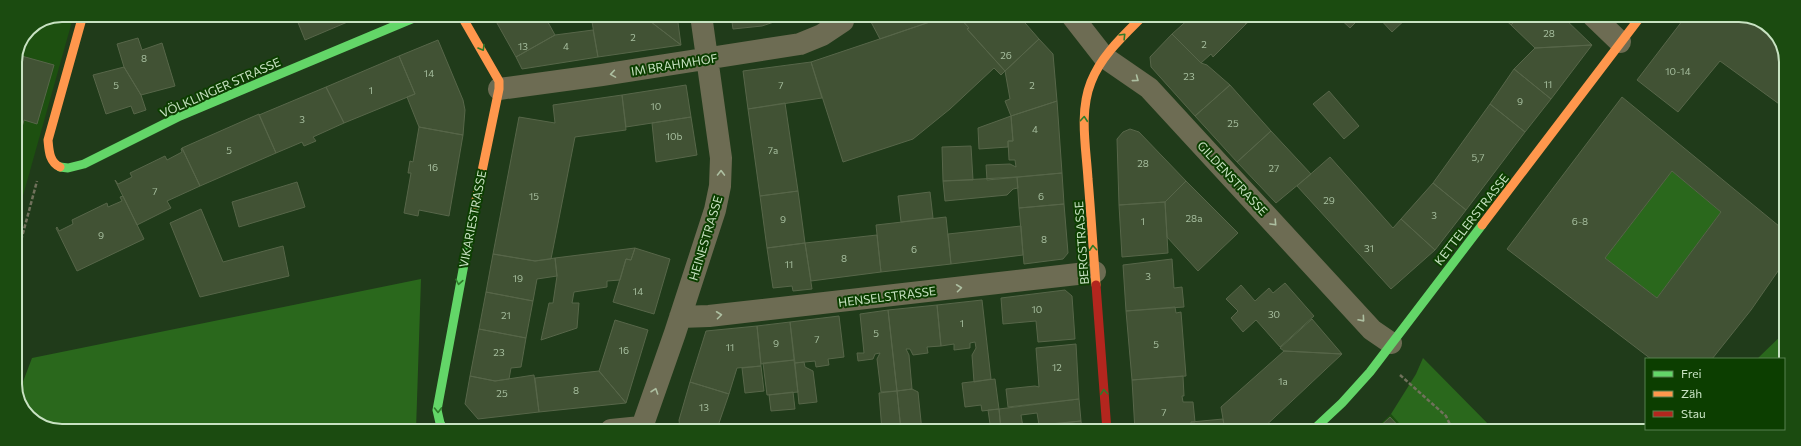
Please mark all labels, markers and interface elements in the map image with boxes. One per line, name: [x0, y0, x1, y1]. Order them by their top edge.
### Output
house number: 28: [1543, 27, 1555, 39]
house number: 2: [630, 31, 636, 43]
one-way arrow: [1118, 33, 1126, 41]
house number: 2: [1201, 38, 1207, 50]
house number: 13: [518, 40, 528, 52]
house number: 4: [563, 40, 569, 52]
one-way arrow: [477, 44, 484, 52]
house number: 26: [1000, 49, 1012, 61]
street label: IM BRAHMHOF: [630, 50, 718, 78]
house number: 8: [141, 52, 147, 64]
street label: VÖLKLINGER STRASSE: [158, 54, 282, 120]
house number: 10-14: [1665, 65, 1691, 77]
house number: 14: [424, 67, 434, 79]
one-way arrow: [610, 69, 616, 78]
house number: 23: [1183, 70, 1195, 82]
one-way arrow: [1132, 74, 1139, 81]
house number: 11: [1544, 78, 1552, 90]
house number: 5: [113, 79, 119, 91]
house number: 7: [778, 79, 784, 91]
house number: 2: [1029, 79, 1035, 91]
house number: 1: [369, 84, 373, 96]
house number: 9: [1517, 95, 1523, 107]
house number: 10: [651, 100, 661, 112]
house number: 3: [299, 113, 305, 125]
one-way arrow: [1080, 116, 1089, 122]
house number: 25: [1227, 117, 1239, 129]
house number: 4: [1032, 123, 1038, 135]
house number: 10b: [666, 130, 682, 142]
street label: GILDENSTRASSE: [1195, 138, 1271, 218]
house number: 5: [226, 144, 232, 156]
house number: 7a: [768, 144, 778, 156]
house number: 5,7: [1471, 151, 1485, 163]
house number: 28: [1137, 157, 1149, 169]
house number: 16: [428, 161, 438, 173]
house number: 27: [1269, 162, 1279, 174]
street label: VIKARIESTRASSE: [456, 169, 488, 269]
one-way arrow: [717, 170, 725, 176]
street label: KETTELERSTRASSE: [1431, 171, 1511, 267]
house number: 7: [152, 185, 158, 197]
house number: 15: [529, 190, 539, 202]
house number: 6: [1038, 190, 1044, 202]
street label: HEINESTRASSE: [685, 194, 725, 282]
house number: 29: [1323, 194, 1335, 206]
street label: BERGSTRASSE: [1071, 201, 1091, 285]
house number: 3: [1431, 209, 1437, 221]
house number: 28a: [1186, 212, 1202, 224]
house number: 9: [780, 213, 786, 225]
house number: 1: [1141, 215, 1145, 227]
house number: 6-8: [1572, 215, 1588, 227]
one-way arrow: [1270, 218, 1277, 226]
house number: 9: [98, 229, 104, 241]
house number: 8: [1041, 233, 1047, 245]
house number: 31: [1364, 242, 1374, 254]
house number: 6: [911, 243, 917, 255]
one-way arrow: [1089, 245, 1098, 251]
house number: 8: [841, 252, 847, 264]
house number: 11: [785, 258, 793, 270]
house number: 3: [1145, 270, 1151, 282]
house number: 19: [513, 272, 523, 284]
one-way arrow: [456, 279, 464, 285]
street label: HENSELSTRASSE: [837, 283, 937, 309]
one-way arrow: [956, 284, 962, 293]
house number: 14: [633, 285, 643, 297]
house number: 10: [1032, 303, 1042, 315]
house number: 30: [1268, 308, 1280, 320]
house number: 21: [501, 309, 511, 321]
one-way arrow: [716, 311, 722, 320]
one-way arrow: [1358, 314, 1365, 322]
house number: 1: [960, 317, 964, 329]
house number: 5: [873, 327, 879, 339]
house number: 7: [814, 333, 820, 345]
house number: 9: [773, 337, 779, 349]
house number: 5: [1153, 338, 1159, 350]
house number: 11: [726, 341, 734, 353]
house number: 16: [619, 344, 629, 356]
house number: 23: [493, 346, 505, 358]
legend: [1645, 358, 1785, 430]
house number: 12: [1052, 361, 1062, 373]
text: Frei: [1681, 366, 1702, 380]
house number: 1a: [1278, 375, 1288, 387]
house number: 8: [573, 384, 579, 396]
text: Zäh: [1681, 386, 1702, 400]
house number: 25: [496, 387, 508, 399]
one-way arrow: [651, 387, 659, 394]
one-way arrow: [1100, 389, 1109, 395]
house number: 13: [699, 401, 709, 413]
house number: 7: [1161, 406, 1167, 418]
text: Stau: [1681, 406, 1706, 420]
one-way arrow: [434, 407, 442, 413]

